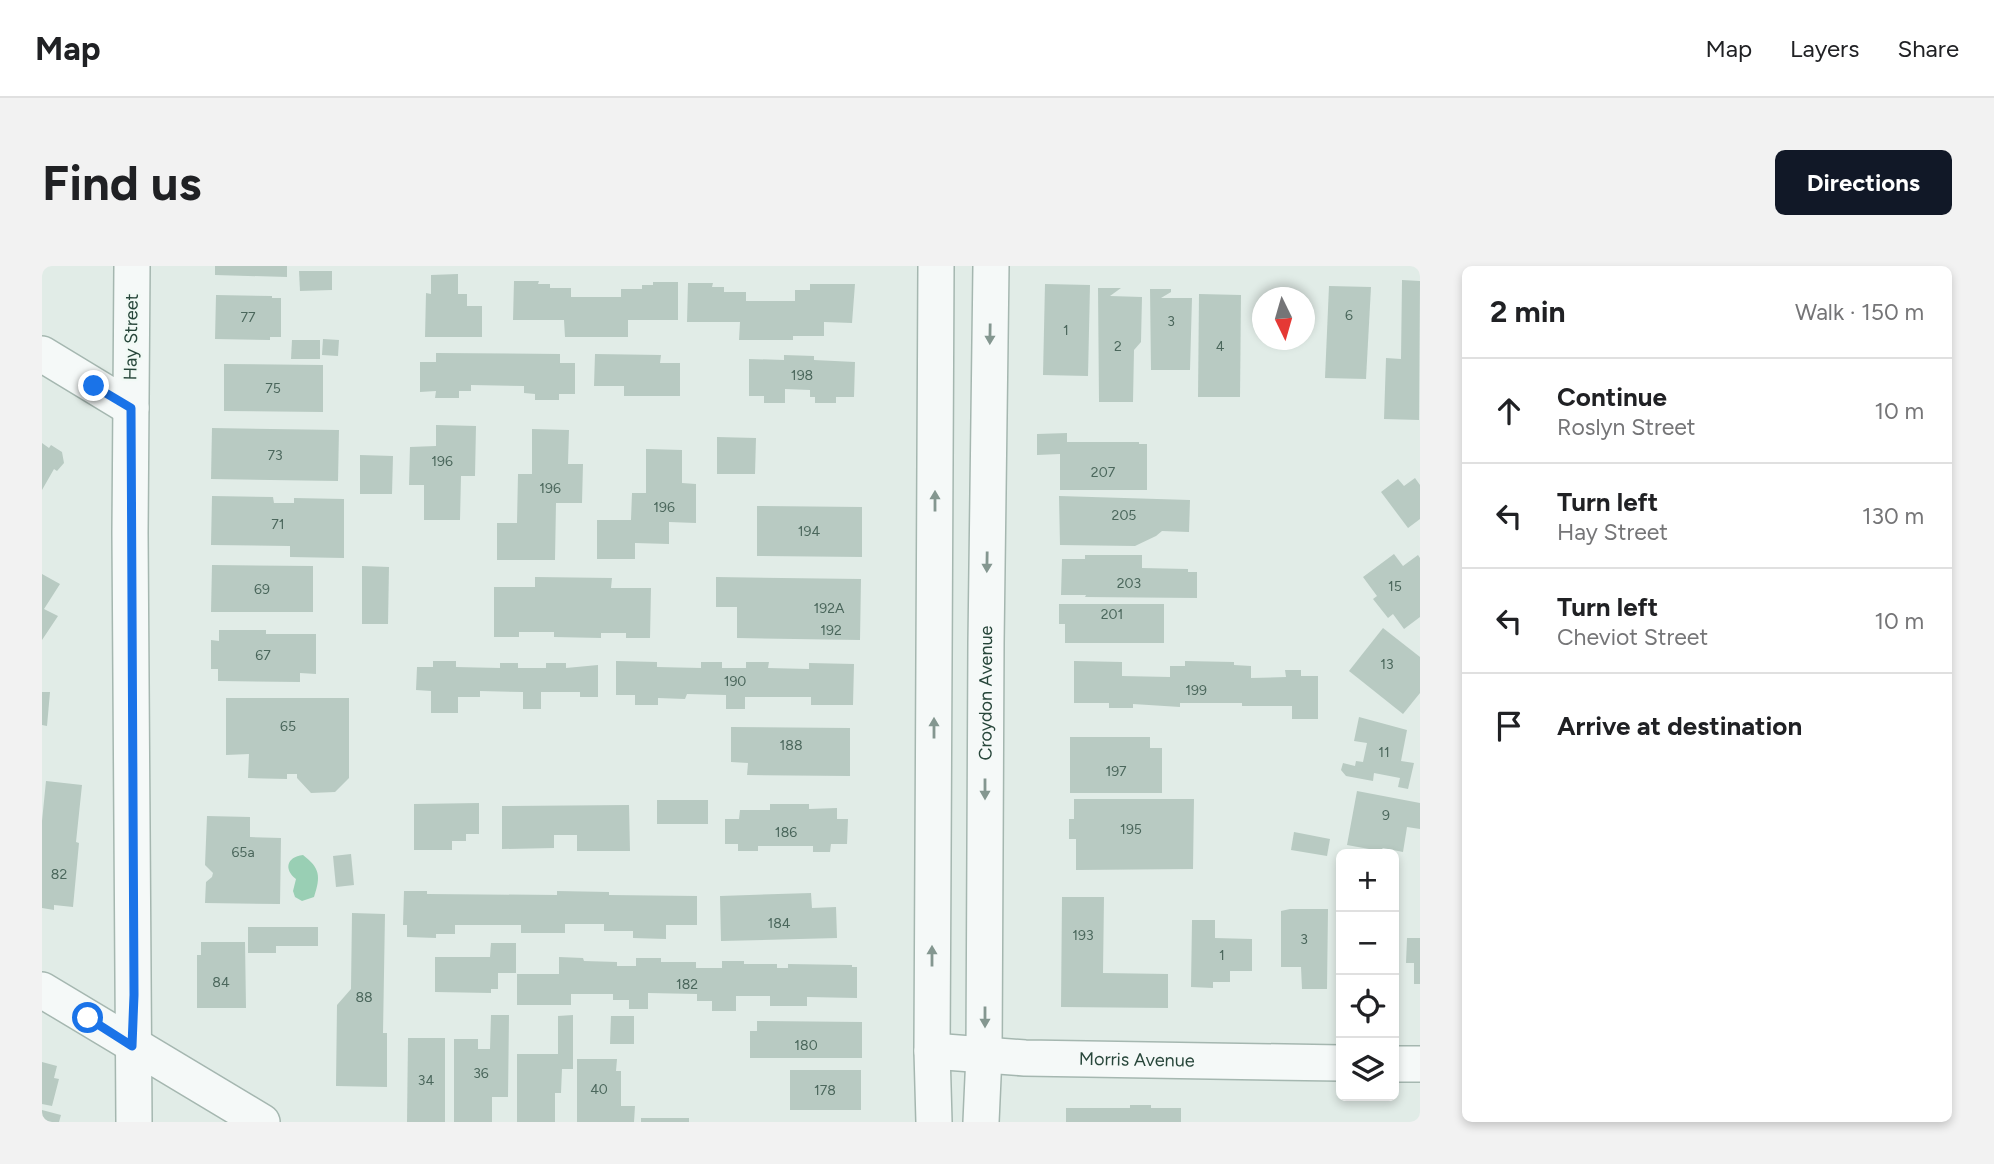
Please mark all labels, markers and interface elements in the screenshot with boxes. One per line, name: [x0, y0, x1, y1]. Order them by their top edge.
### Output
text: Map: [35, 29, 101, 68]
text: Map: [1705, 34, 1752, 63]
text: Layers: [1790, 34, 1859, 63]
text: Share: [1897, 34, 1959, 63]
button: Directions: [1775, 150, 1952, 215]
text: Find us: [42, 153, 201, 212]
north arrow: [1252, 287, 1315, 350]
street label: Hay Street: [119, 293, 143, 381]
text: 2 min: [1490, 293, 1566, 330]
text: Walk · 150 m: [1795, 298, 1924, 326]
house number: 6: [1345, 307, 1353, 324]
house number: 77: [240, 309, 256, 326]
house number: 3: [1167, 313, 1175, 330]
house number: 1: [1063, 322, 1069, 339]
one-way arrow: [984, 323, 996, 345]
house number: 2: [1114, 338, 1122, 355]
house number: 4: [1216, 338, 1225, 355]
house number: 198: [791, 367, 813, 384]
route end: [78, 370, 109, 401]
house number: 75: [265, 380, 281, 397]
text: Continue: [1557, 381, 1667, 413]
icon: ahead: [1490, 392, 1528, 430]
text: 10 m: [1875, 397, 1924, 425]
text: Roslyn Street: [1557, 413, 1696, 441]
house number: 73: [267, 447, 283, 464]
house number: 196: [431, 453, 453, 470]
house number: 207: [1091, 464, 1116, 481]
house number: 196: [539, 480, 561, 497]
text: Turn left: [1557, 486, 1658, 518]
one-way arrow: [929, 490, 941, 512]
icon: left: [1490, 497, 1528, 535]
house number: 196: [653, 499, 675, 516]
text: 130 m: [1862, 502, 1924, 530]
house number: 205: [1112, 507, 1136, 524]
house number: 71: [271, 516, 285, 533]
text: Hay Street: [1557, 518, 1668, 546]
house number: 194: [798, 523, 821, 540]
one-way arrow: [981, 551, 993, 573]
house number: 203: [1117, 575, 1141, 592]
house number: 15: [1388, 578, 1402, 595]
house number: 69: [254, 581, 270, 598]
text: Turn left: [1557, 591, 1658, 623]
house number: 192A: [813, 600, 845, 617]
icon: left: [1490, 602, 1528, 640]
house number: 201: [1101, 606, 1123, 623]
text: 10 m: [1875, 607, 1924, 635]
house number: 192: [820, 622, 842, 639]
text: Cheviot Street: [1557, 623, 1708, 651]
street label: Croydon Avenue: [974, 625, 997, 761]
house number: 67: [255, 647, 271, 664]
house number: 13: [1380, 656, 1394, 673]
house number: 190: [724, 673, 746, 690]
house number: 199: [1185, 682, 1207, 699]
icon: arrive: [1490, 707, 1528, 745]
text: Arrive at destination: [1557, 710, 1802, 742]
one-way arrow: [928, 717, 940, 739]
house number: 65: [280, 718, 296, 735]
house number: 188: [780, 737, 802, 754]
house number: 11: [1378, 744, 1390, 761]
house number: 197: [1105, 763, 1127, 780]
one-way arrow: [979, 778, 991, 800]
house number: 9: [1382, 807, 1390, 824]
house number: 195: [1120, 821, 1142, 838]
house number: 186: [775, 824, 797, 841]
house number: 65a: [231, 844, 255, 861]
map controls: [1336, 849, 1399, 1101]
button: +: [1336, 849, 1399, 912]
house number: 82: [51, 866, 67, 883]
button: −: [1336, 912, 1399, 975]
house number: 184: [767, 915, 791, 932]
house number: 193: [1072, 927, 1094, 944]
house number: 3: [1300, 931, 1308, 948]
one-way arrow: [926, 945, 938, 967]
house number: 1: [1219, 947, 1225, 964]
house number: 84: [212, 974, 230, 991]
button: locate: [1336, 975, 1399, 1038]
house number: 182: [676, 976, 698, 993]
house number: 88: [355, 989, 373, 1006]
route start: [72, 1002, 103, 1033]
one-way arrow: [979, 1006, 991, 1028]
house number: 180: [794, 1037, 818, 1054]
button: layers: [1336, 1038, 1399, 1101]
street label: Morris Avenue: [1079, 1048, 1195, 1072]
house number: 36: [473, 1065, 489, 1082]
house number: 34: [418, 1072, 434, 1089]
house number: 40: [590, 1081, 608, 1098]
house number: 178: [814, 1082, 836, 1099]

